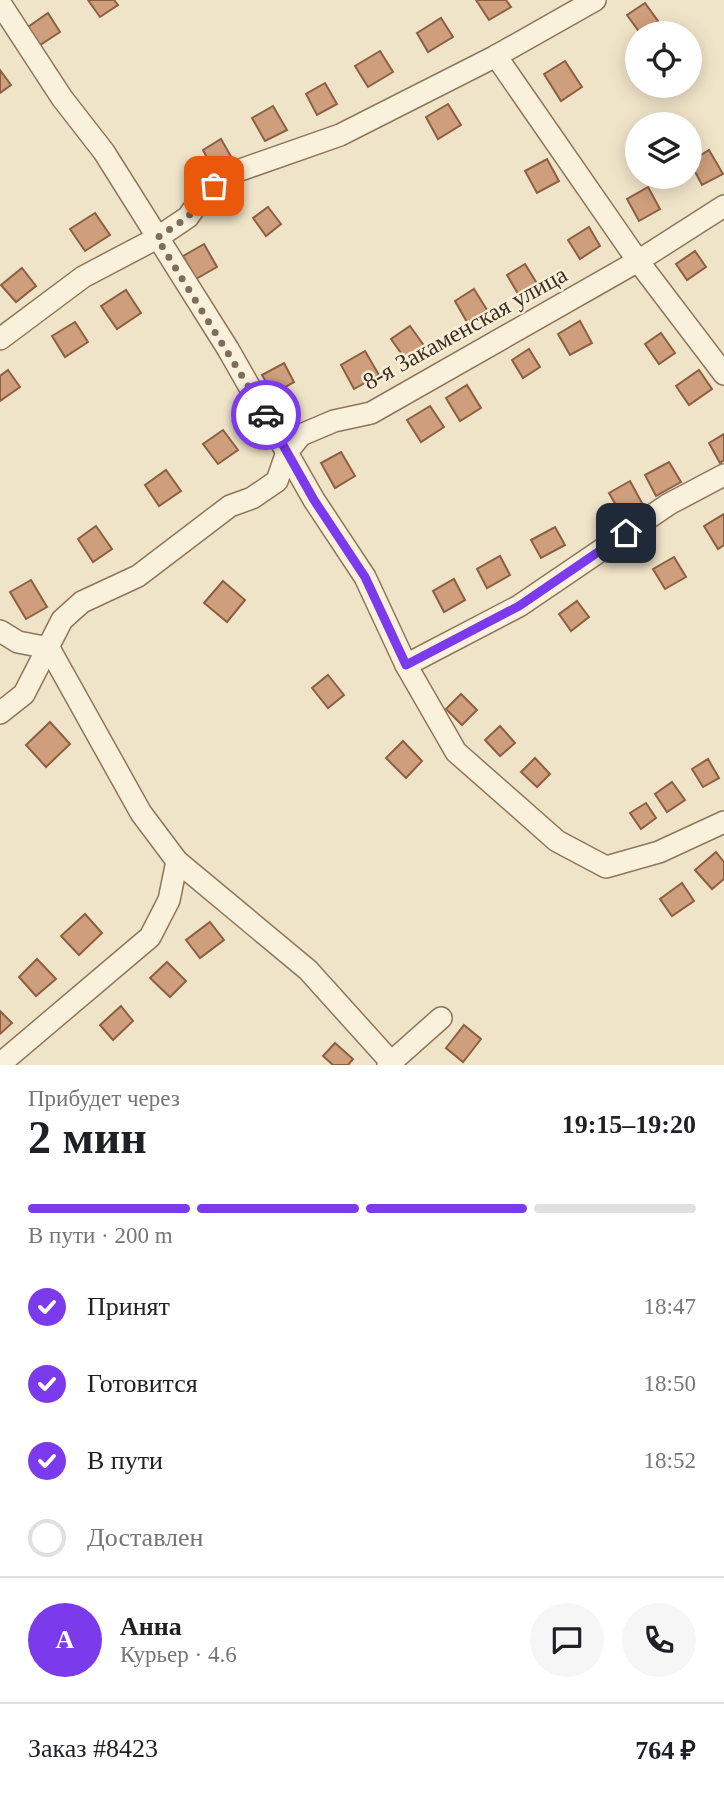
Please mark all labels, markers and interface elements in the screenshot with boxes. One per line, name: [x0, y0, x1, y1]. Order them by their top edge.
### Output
map controls: [625, 21, 702, 189]
button: locate: [625, 21, 702, 98]
button: layers: [625, 112, 702, 189]
pin: [184, 156, 244, 216]
icon: bag: [195, 167, 233, 205]
street label: 8-я Закаменская улица: [358, 261, 572, 395]
courier: [231, 380, 301, 450]
icon: car: [247, 396, 285, 434]
pin: [596, 503, 656, 563]
icon: home: [607, 514, 645, 552]
text: Прибудет через: [28, 1086, 180, 1111]
text: 19:15–19:20: [562, 1110, 696, 1139]
text: 2 мин: [28, 1112, 147, 1163]
text: В пути · 200 m: [28, 1223, 173, 1248]
icon: check: [28, 1288, 66, 1326]
text: Принят: [87, 1292, 170, 1321]
text: 18:47: [644, 1294, 696, 1319]
icon: check: [28, 1365, 66, 1403]
text: Готовится: [87, 1369, 198, 1398]
text: 18:50: [644, 1371, 696, 1396]
icon: check: [28, 1442, 66, 1480]
text: В пути: [87, 1446, 163, 1475]
text: 18:52: [644, 1448, 696, 1473]
text: Доставлен: [87, 1523, 204, 1552]
button: chat: [530, 1603, 604, 1677]
button: phone: [622, 1603, 696, 1677]
text: Анна: [120, 1612, 182, 1641]
text: А: [56, 1625, 74, 1654]
text: Курьер · 4.6: [120, 1642, 237, 1667]
text: Заказ #8423: [28, 1734, 158, 1763]
text: 764 ₽: [635, 1736, 696, 1765]

